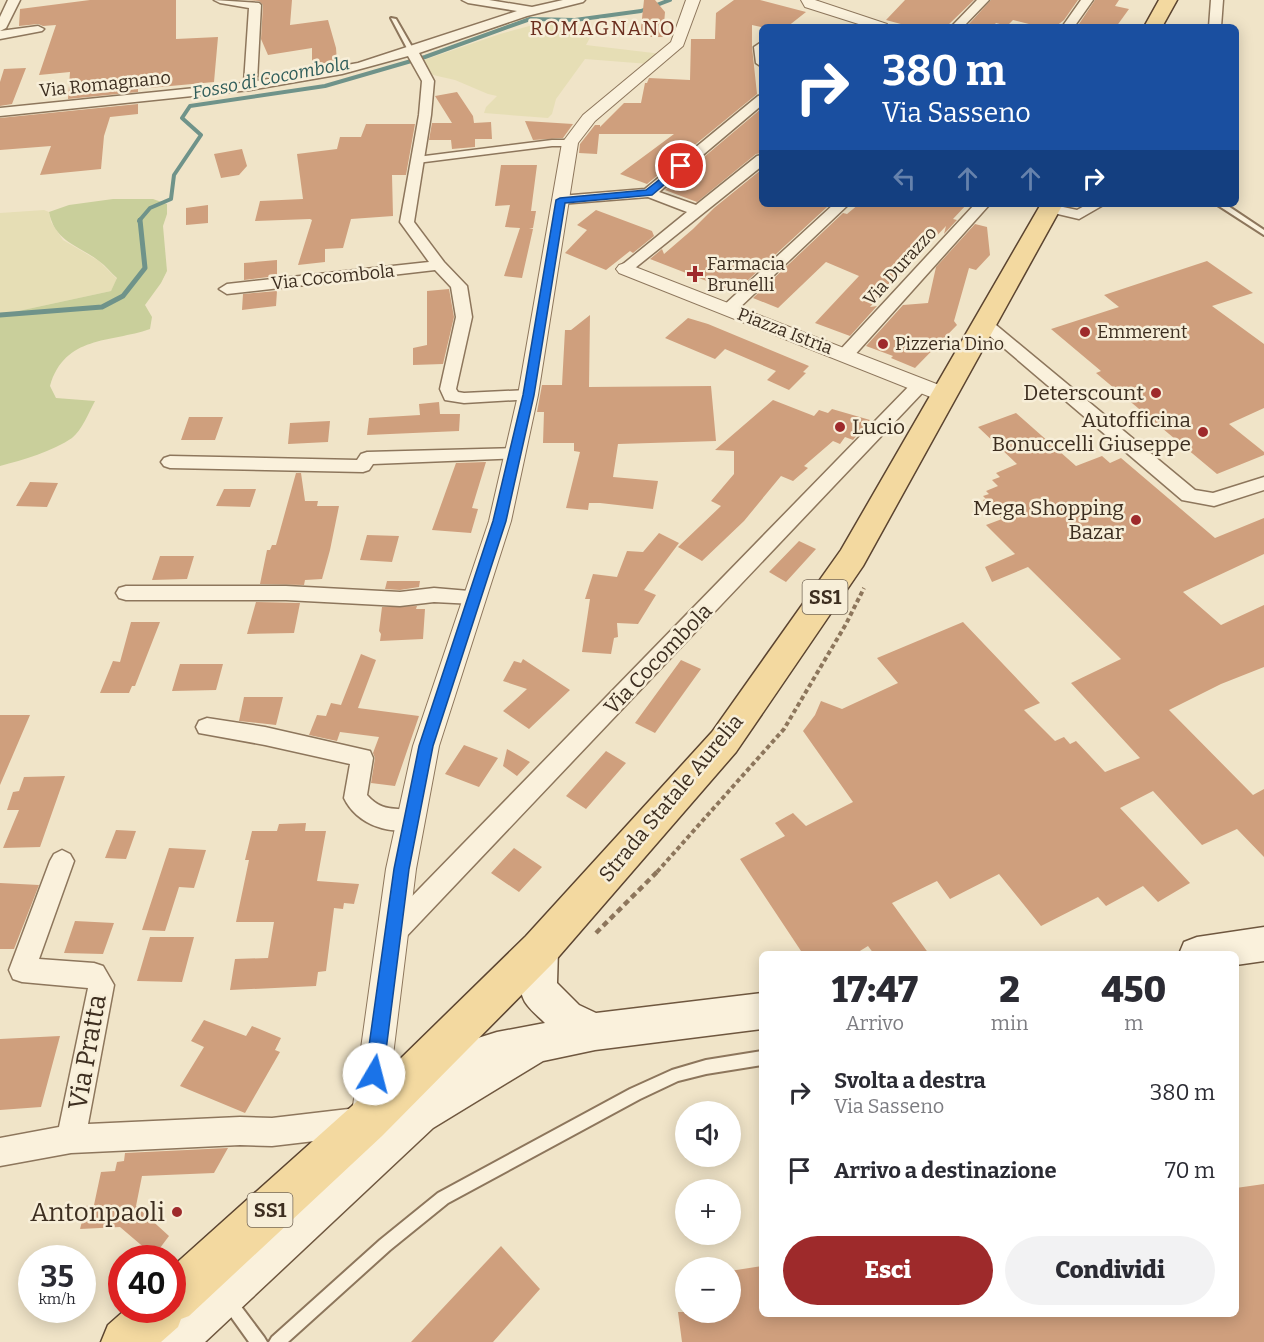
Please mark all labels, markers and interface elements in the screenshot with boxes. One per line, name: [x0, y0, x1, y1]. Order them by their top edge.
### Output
district label: ROMAGNANO: [530, 16, 676, 40]
text: 380 m: [882, 46, 1006, 96]
icon: right: [783, 48, 861, 126]
water label: Fosso di Cocombola: [190, 52, 352, 104]
street label: Via Romagnano: [38, 66, 172, 102]
text: Via Sasseno: [882, 97, 1031, 129]
pin: [655, 140, 706, 191]
icon: arrive: [664, 149, 697, 182]
icon: left: [888, 162, 921, 195]
icon: ahead: [951, 162, 984, 195]
icon: ahead: [1014, 162, 1047, 195]
icon: right: [1077, 162, 1110, 195]
street label: Via Durazzo: [859, 222, 941, 310]
place label: Farmacia Brunelli: [707, 253, 785, 296]
street label: Via Cocombola: [270, 260, 396, 294]
marker: Farmacia Brunelli: [688, 267, 702, 281]
street label: Piazza Istria: [734, 303, 836, 359]
place label: Emmerent: [1097, 321, 1188, 343]
marker: Emmerent: [1078, 325, 1092, 339]
place label: Pizzeria Dino: [895, 333, 1004, 355]
marker: Pizzeria Dino: [876, 337, 890, 351]
place label: Deterscount: [1023, 380, 1144, 406]
marker: Deterscount: [1149, 386, 1163, 400]
place label: Autofficina Bonuccelli Giuseppe: [992, 407, 1192, 457]
place label: Lucio: [852, 414, 905, 440]
marker: Lucio: [833, 420, 847, 434]
marker: Autofficina Bonuccelli Giuseppe: [1196, 425, 1210, 439]
place label: Mega Shopping Bazar: [973, 495, 1124, 545]
marker: Mega Shopping Bazar: [1129, 513, 1143, 527]
road number: SS1: [802, 580, 848, 614]
street label: Via Cocombola: [599, 598, 718, 720]
street label: Strada Statale Aurelia: [593, 709, 749, 887]
text: 17:47: [832, 968, 918, 1012]
text: 2: [999, 968, 1020, 1012]
text: 450: [1101, 968, 1166, 1012]
street label: Via Pratta: [62, 992, 113, 1112]
text: Arrivo: [846, 1011, 904, 1035]
text: min: [991, 1011, 1029, 1035]
text: m: [1124, 1011, 1143, 1035]
position arrow: [342, 1042, 406, 1106]
text: Svolta a destra: [834, 1067, 986, 1094]
icon: right: [783, 1076, 816, 1109]
text: 380 m: [1150, 1079, 1215, 1106]
text: Via Sasseno: [834, 1094, 944, 1118]
map controls: [675, 1101, 741, 1323]
button: sound: [675, 1101, 741, 1167]
icon: arrive: [783, 1154, 816, 1187]
text: Arrivo a destinazione: [834, 1157, 1057, 1184]
text: 70 m: [1165, 1157, 1215, 1184]
button: +: [675, 1179, 741, 1245]
road number: SS1: [248, 1193, 292, 1227]
place label: Antonpaoli: [30, 1197, 165, 1228]
marker: Antonpaoli: [170, 1205, 184, 1219]
button: Esci: [783, 1236, 993, 1305]
button: Condividi: [1005, 1236, 1215, 1305]
speed limit sign: 40: [108, 1245, 186, 1323]
button: −: [675, 1257, 741, 1323]
text: 35: [40, 1259, 74, 1295]
text: km/h: [38, 1290, 76, 1308]

